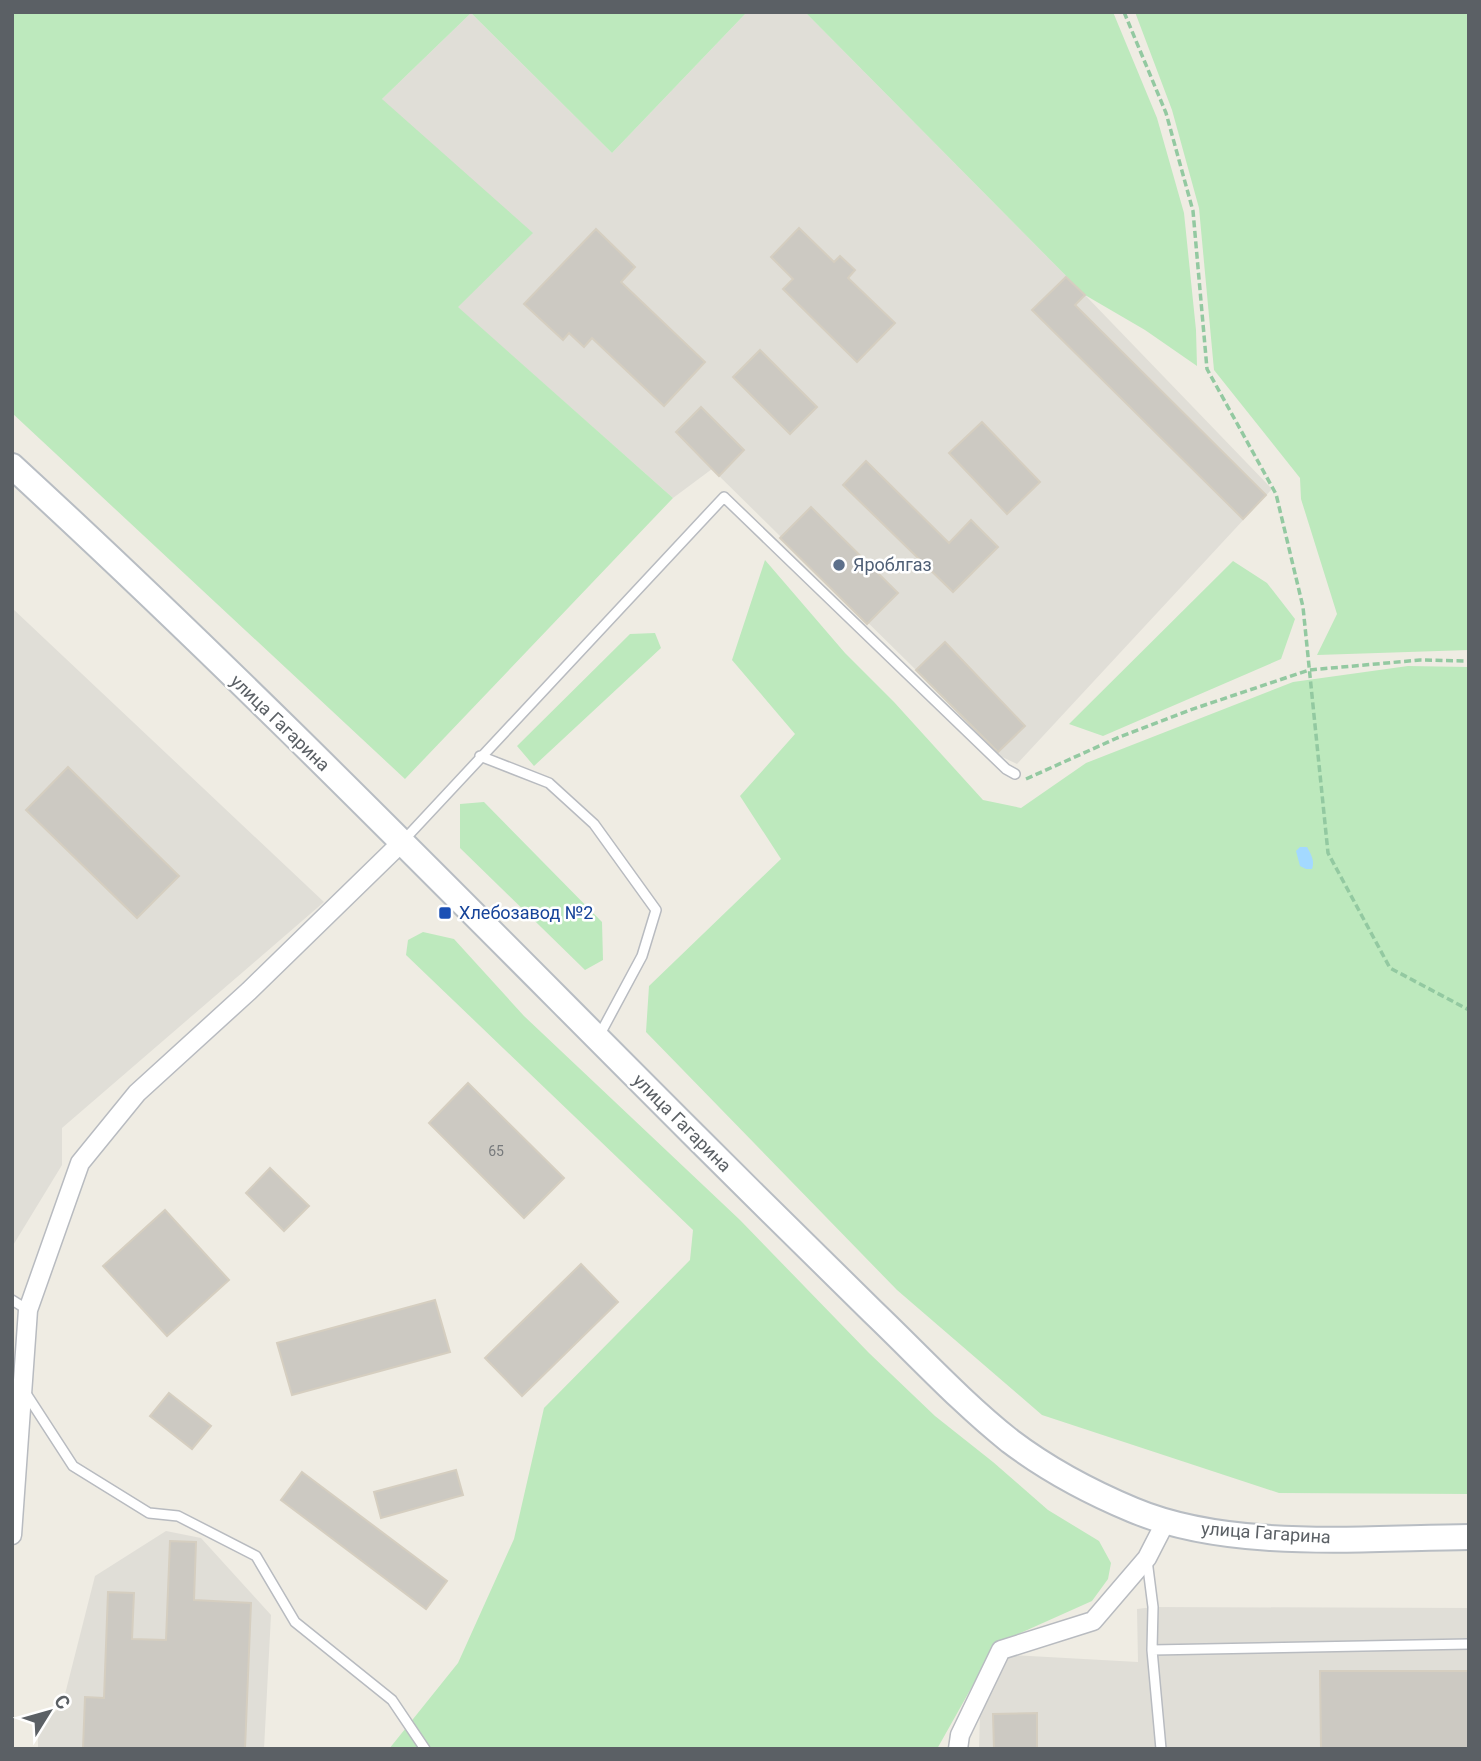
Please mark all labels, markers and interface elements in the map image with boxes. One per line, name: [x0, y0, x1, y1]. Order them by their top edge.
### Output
place label: Яроблгаз: [853, 554, 932, 575]
marker: Яроблгаз: [831, 557, 847, 573]
street label: улица Гагарина: [226, 670, 334, 775]
place label: Хлебозавод №2: [459, 902, 593, 923]
marker: Хлебозавод №2: [437, 905, 453, 921]
street label: улица Гагарина: [629, 1069, 736, 1176]
house number: 65: [488, 1143, 504, 1159]
street label: улица Гагарина: [1201, 1517, 1332, 1548]
north arrow: [14, 1677, 84, 1747]
text: С: [49, 1690, 75, 1714]

